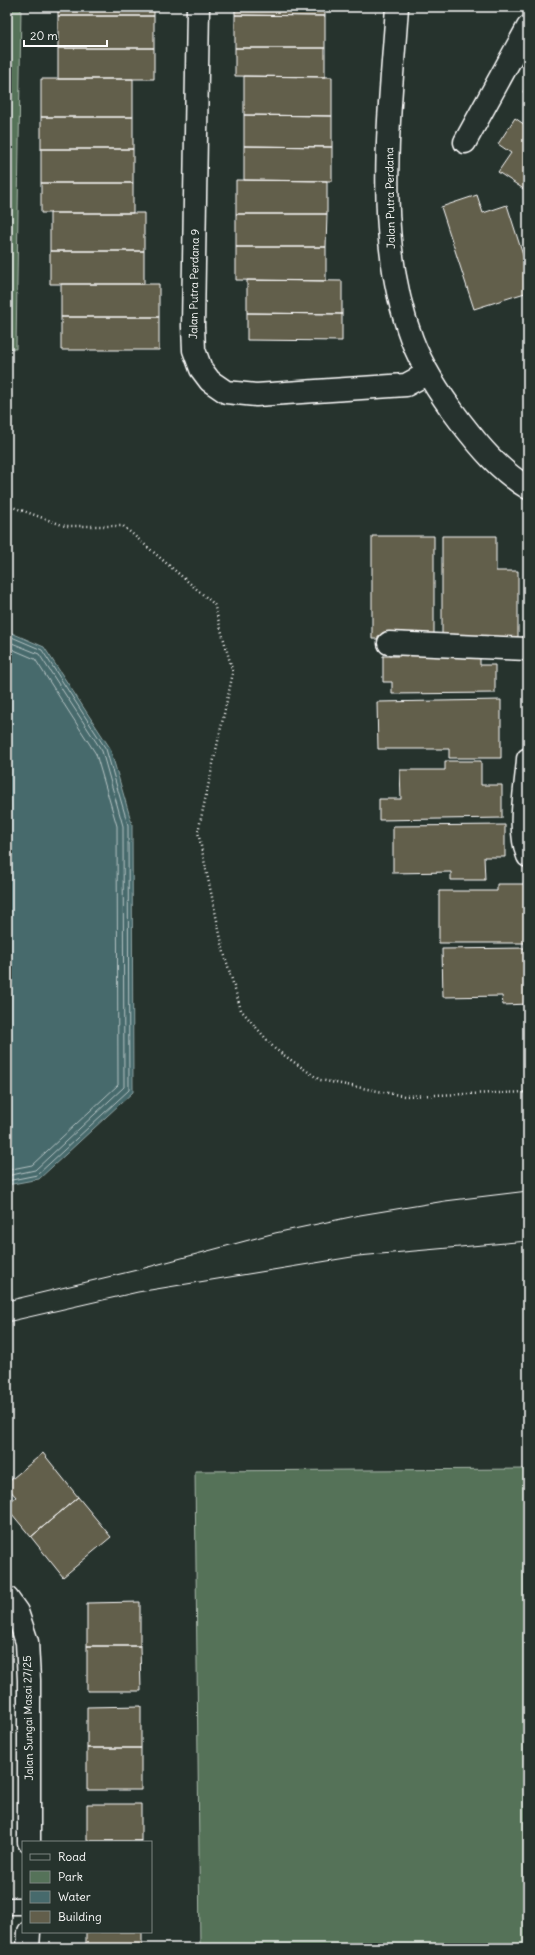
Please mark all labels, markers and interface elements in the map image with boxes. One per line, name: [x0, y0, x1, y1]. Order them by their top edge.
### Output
scale bar: [24, 22, 107, 48]
text: 20 m: [30, 28, 58, 43]
street label: Jalan Putra Perdana: [382, 147, 398, 249]
street label: Jalan Putra Perdana 9: [186, 229, 202, 339]
street label: Jalan Sungai Masai 27/25: [20, 1655, 36, 1781]
legend: [22, 1841, 152, 1933]
text: Road: [58, 1849, 86, 1864]
text: Park: [58, 1869, 83, 1884]
text: Water: [58, 1889, 91, 1904]
text: Building: [58, 1909, 102, 1924]

